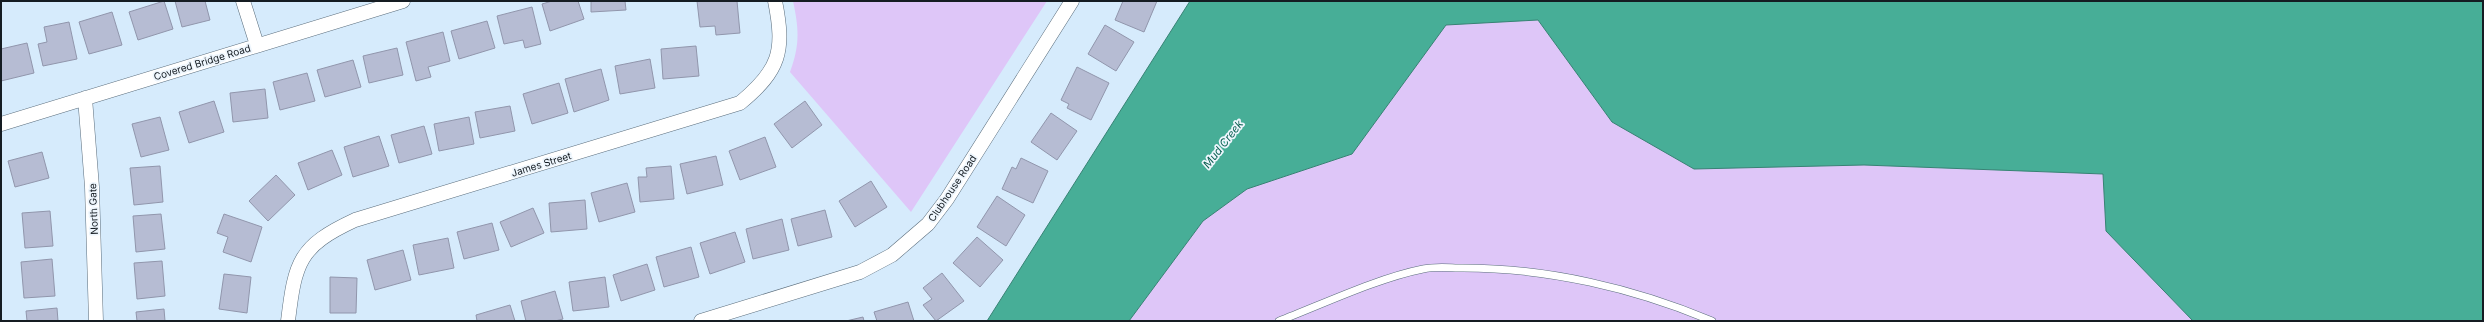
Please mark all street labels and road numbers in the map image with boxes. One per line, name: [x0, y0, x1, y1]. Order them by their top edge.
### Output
street label: Covered Bridge Road: [152, 42, 252, 82]
street label: James Street: [509, 149, 573, 179]
street label: Clubhouse Road: [925, 152, 979, 224]
street label: North Gate: [86, 183, 100, 235]

